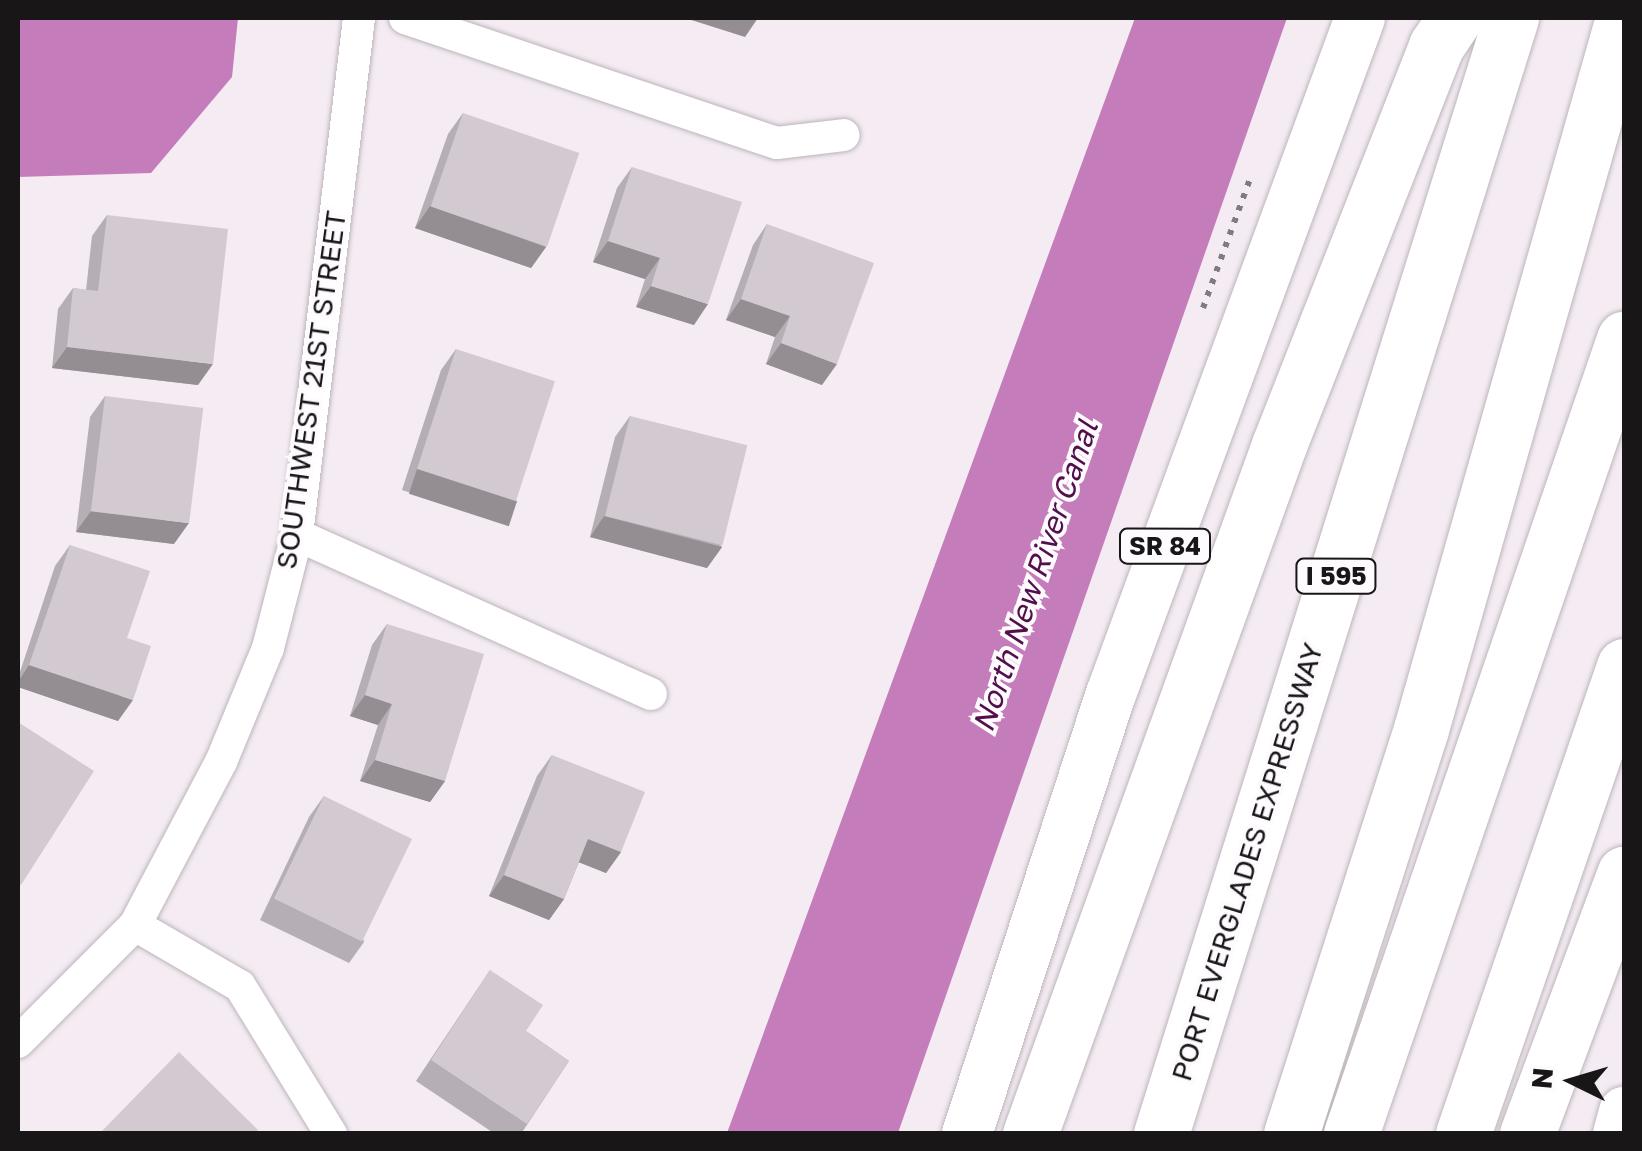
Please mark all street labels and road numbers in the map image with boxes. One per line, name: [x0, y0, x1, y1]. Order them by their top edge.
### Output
street label: SOUTHWEST 21ST STREET: [269, 209, 353, 571]
road number: SR 84: [1118, 526, 1212, 566]
road number: I 595: [1294, 556, 1378, 596]
street label: PORT EVERGLADES EXPRESSWAY: [1164, 639, 1330, 1085]

